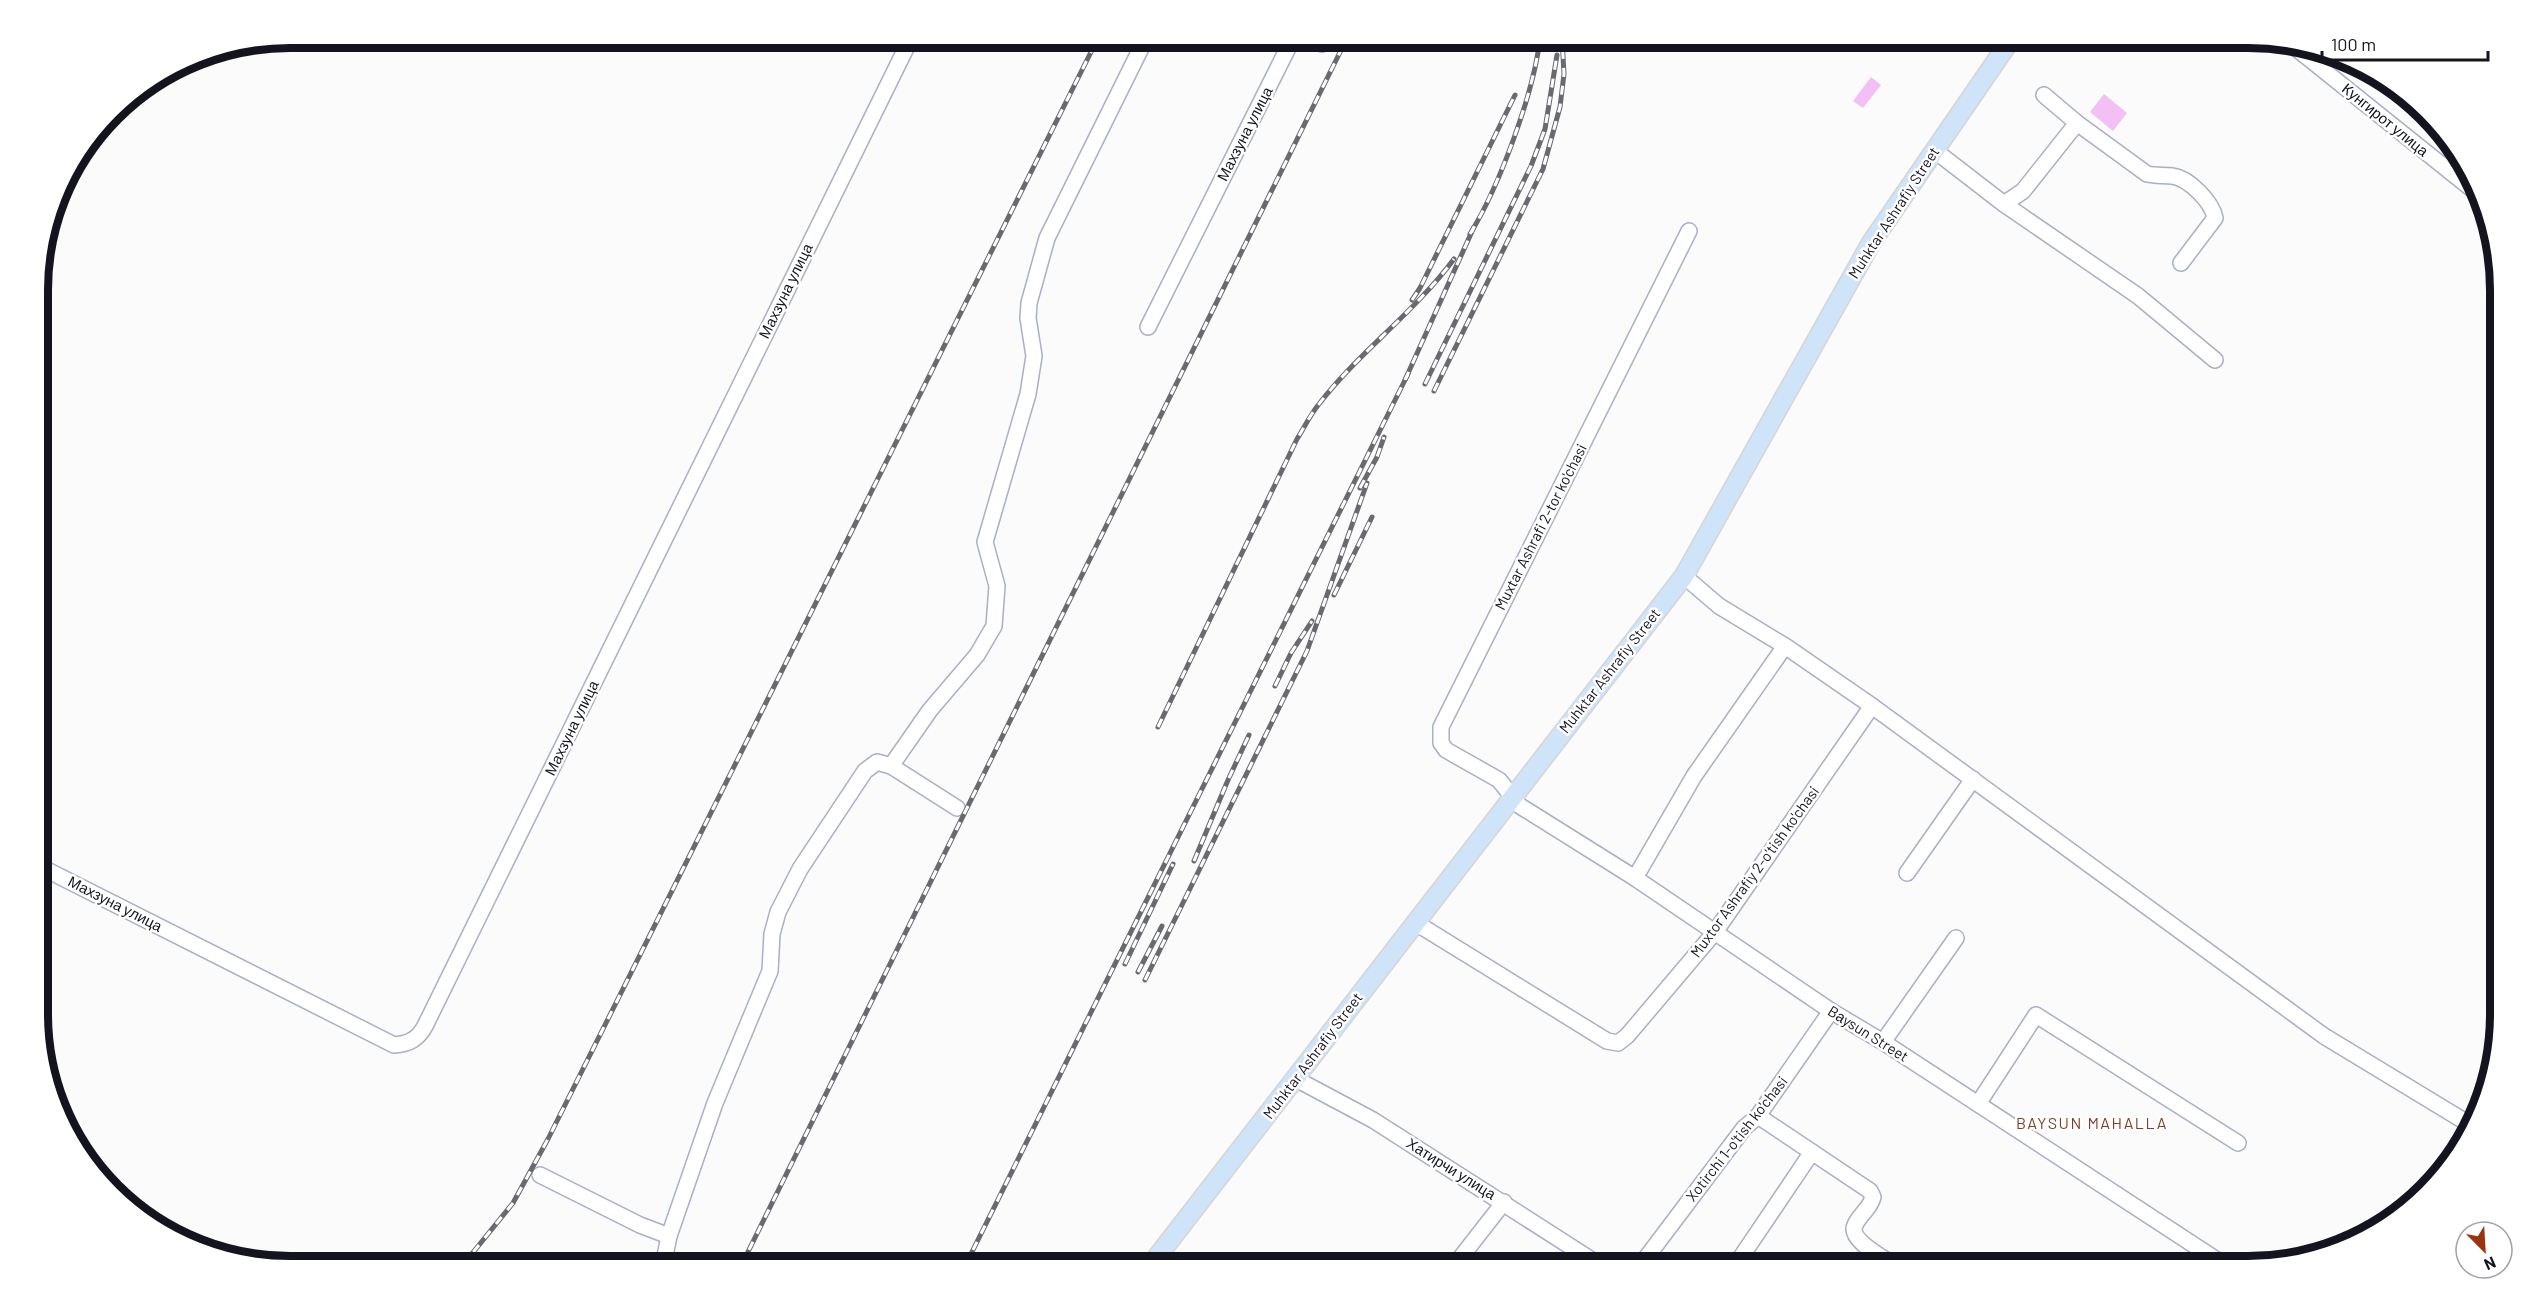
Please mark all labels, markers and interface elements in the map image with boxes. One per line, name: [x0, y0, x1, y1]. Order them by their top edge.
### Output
scale bar: [2322, 24, 2488, 62]
text: 100 m: [2331, 33, 2376, 55]
street label: Кунгирот улица: [2339, 79, 2433, 160]
street label: Махзуна улица: [1213, 83, 1276, 184]
street label: Muhktar Ashrafiy Street: [1844, 143, 1943, 282]
street label: Махзуна улица: [754, 240, 816, 341]
street label: Muxtar Ashrafi 2-tor ko'chasi: [1490, 441, 1590, 613]
street label: Muhktar Ashrafiy Street: [1555, 604, 1664, 736]
street label: Махзуна улица: [540, 677, 602, 778]
street label: Muxtor Ashrafiy 2-o'tish ko'chasi: [1686, 782, 1822, 960]
street label: Махзуна улица: [65, 872, 166, 935]
street label: Muhktar Ashrafiy Street: [1259, 989, 1366, 1122]
street label: Bаysun Street: [1825, 1001, 1912, 1065]
street label: Xotirchi 1-o'tish ko'chasi: [1682, 1072, 1791, 1205]
district label: BAYSUN MAHALLA: [2016, 1113, 2168, 1132]
street label: Хатирчи улица: [1404, 1134, 1500, 1203]
north arrow: [2454, 1220, 2514, 1280]
text: N: [2482, 1253, 2499, 1275]

